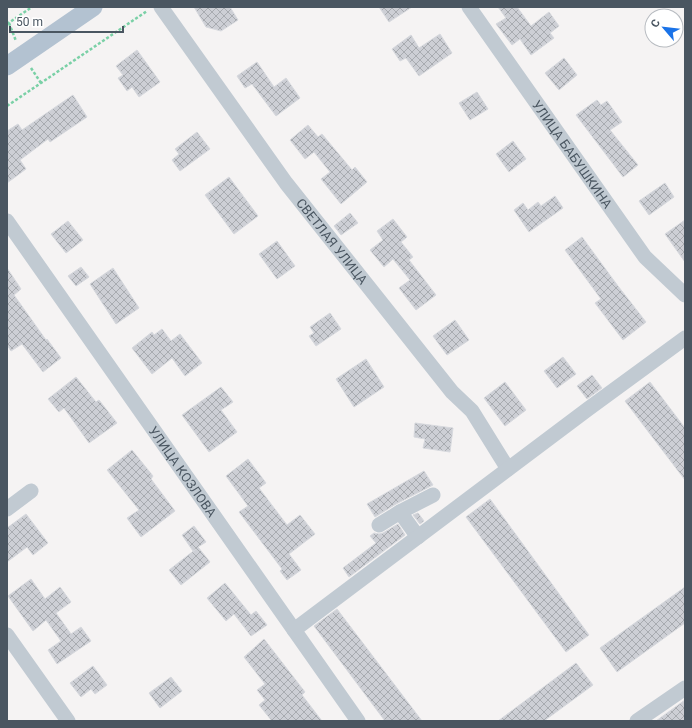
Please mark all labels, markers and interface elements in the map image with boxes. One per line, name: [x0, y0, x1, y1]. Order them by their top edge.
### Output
scale bar: [10, 8, 123, 34]
north arrow: [644, 8, 684, 48]
text: 50 m: [16, 15, 43, 29]
text: С: [648, 17, 663, 30]
street label: УЛИЦА БАБУШКИНА: [529, 98, 616, 212]
street label: СВЕТЛАЯ УЛИЦА: [293, 195, 371, 288]
street label: УЛИЦА КОЗЛОВА: [145, 424, 220, 520]

